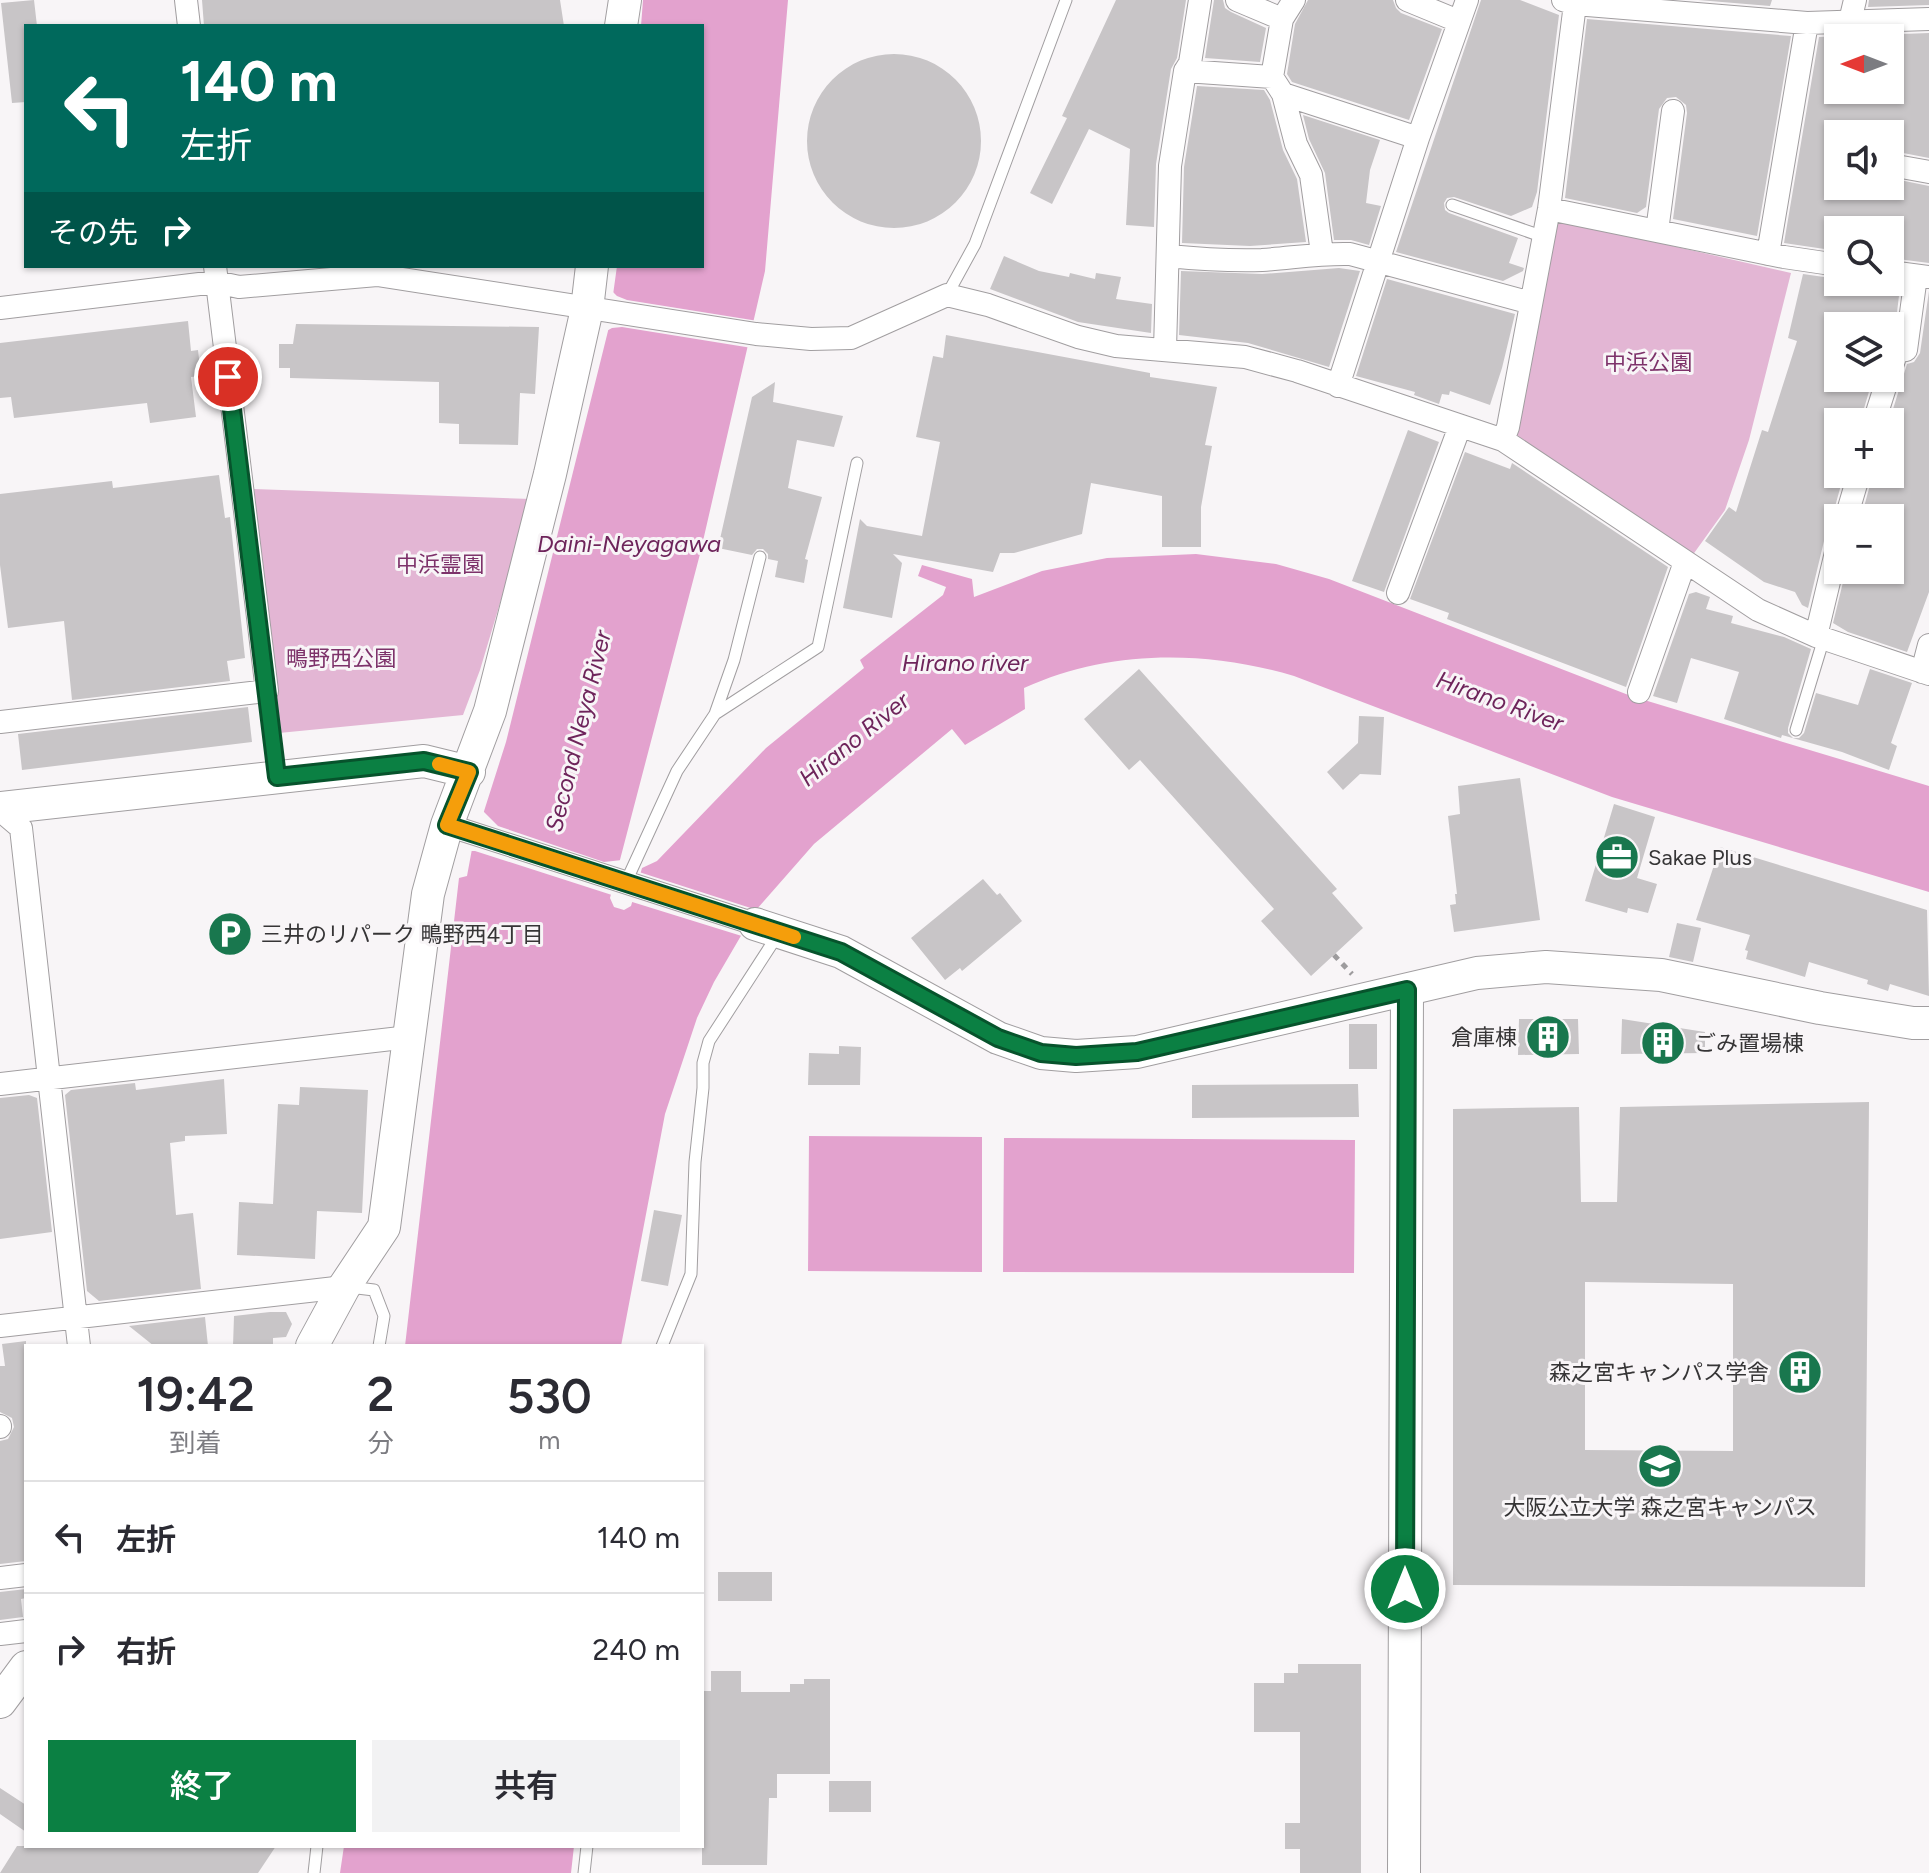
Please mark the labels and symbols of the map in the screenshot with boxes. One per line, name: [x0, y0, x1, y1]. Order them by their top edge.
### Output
north arrow: [1824, 24, 1904, 104]
pin: [194, 343, 262, 411]
park label: 中浜公園: [1604, 349, 1692, 376]
water label: Daini-Neyagawa: [537, 529, 721, 558]
park label: 中浜霊園: [396, 551, 484, 578]
water label: Second Neya River: [539, 627, 617, 835]
park label: 鴫野西公園: [286, 645, 396, 672]
water label: Hirano river: [902, 648, 1029, 677]
water label: Hirano River: [1432, 665, 1568, 738]
water label: Hirano River: [793, 685, 916, 792]
office icon: Sakae Plus: [1593, 833, 1641, 881]
place label: Sakae Plus: [1648, 844, 1752, 871]
parking icon: 三井のリパーク 鴫野西4丁目: [206, 910, 254, 958]
place label: 三井のリパーク 鴫野西4丁目: [261, 921, 544, 948]
building icon: 倉庫棟: [1524, 1013, 1572, 1061]
building icon: ごみ置場棟: [1639, 1019, 1687, 1067]
place label: 倉庫棟: [1451, 1024, 1517, 1051]
place label: ごみ置場棟: [1694, 1030, 1804, 1057]
building icon: 森之宮キャンパス学舎: [1776, 1348, 1824, 1396]
place label: 森之宮キャンパス学舎: [1549, 1359, 1769, 1386]
school or university icon: 大阪公立大学 森之宮キャンパス: [1636, 1442, 1684, 1490]
place label: 大阪公立大学 森之宮キャンパス: [1503, 1494, 1817, 1521]
position arrow: [1363, 1547, 1447, 1631]

